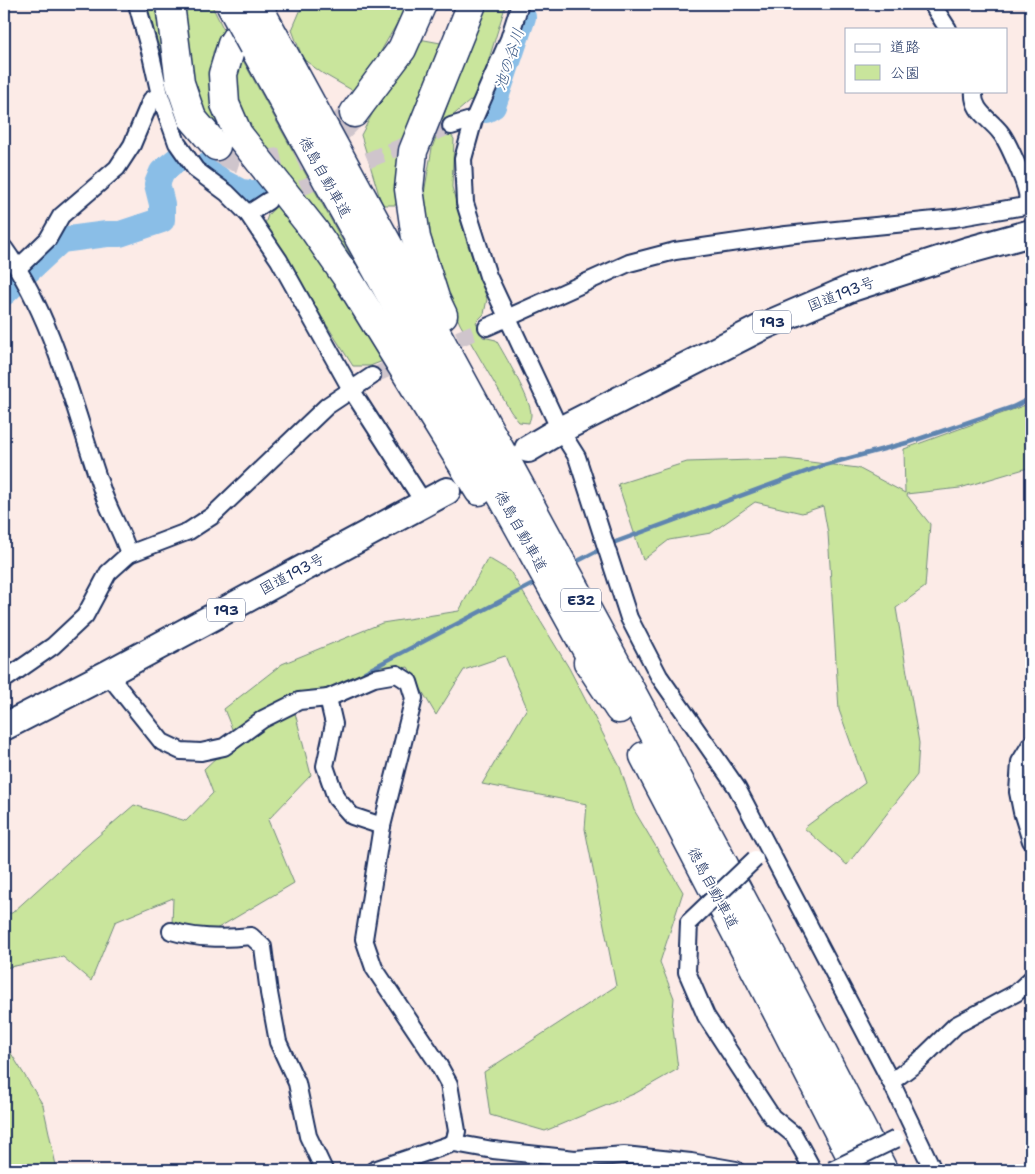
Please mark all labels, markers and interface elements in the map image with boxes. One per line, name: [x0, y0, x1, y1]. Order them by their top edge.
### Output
water label: 池の谷川: [489, 25, 529, 93]
legend: [845, 28, 1008, 92]
text: 道路: [890, 37, 920, 57]
text: 公園: [890, 63, 920, 83]
street label: 徳島自動車道: [294, 133, 356, 221]
street label: 国道193号: [804, 272, 878, 316]
road number: 193: [753, 311, 791, 334]
street label: 徳島自動車道: [490, 487, 552, 575]
street label: 国道193号: [256, 549, 328, 599]
road number: E32: [561, 588, 601, 612]
road number: 193: [207, 598, 245, 622]
street label: 徳島自動車道: [683, 844, 743, 932]

